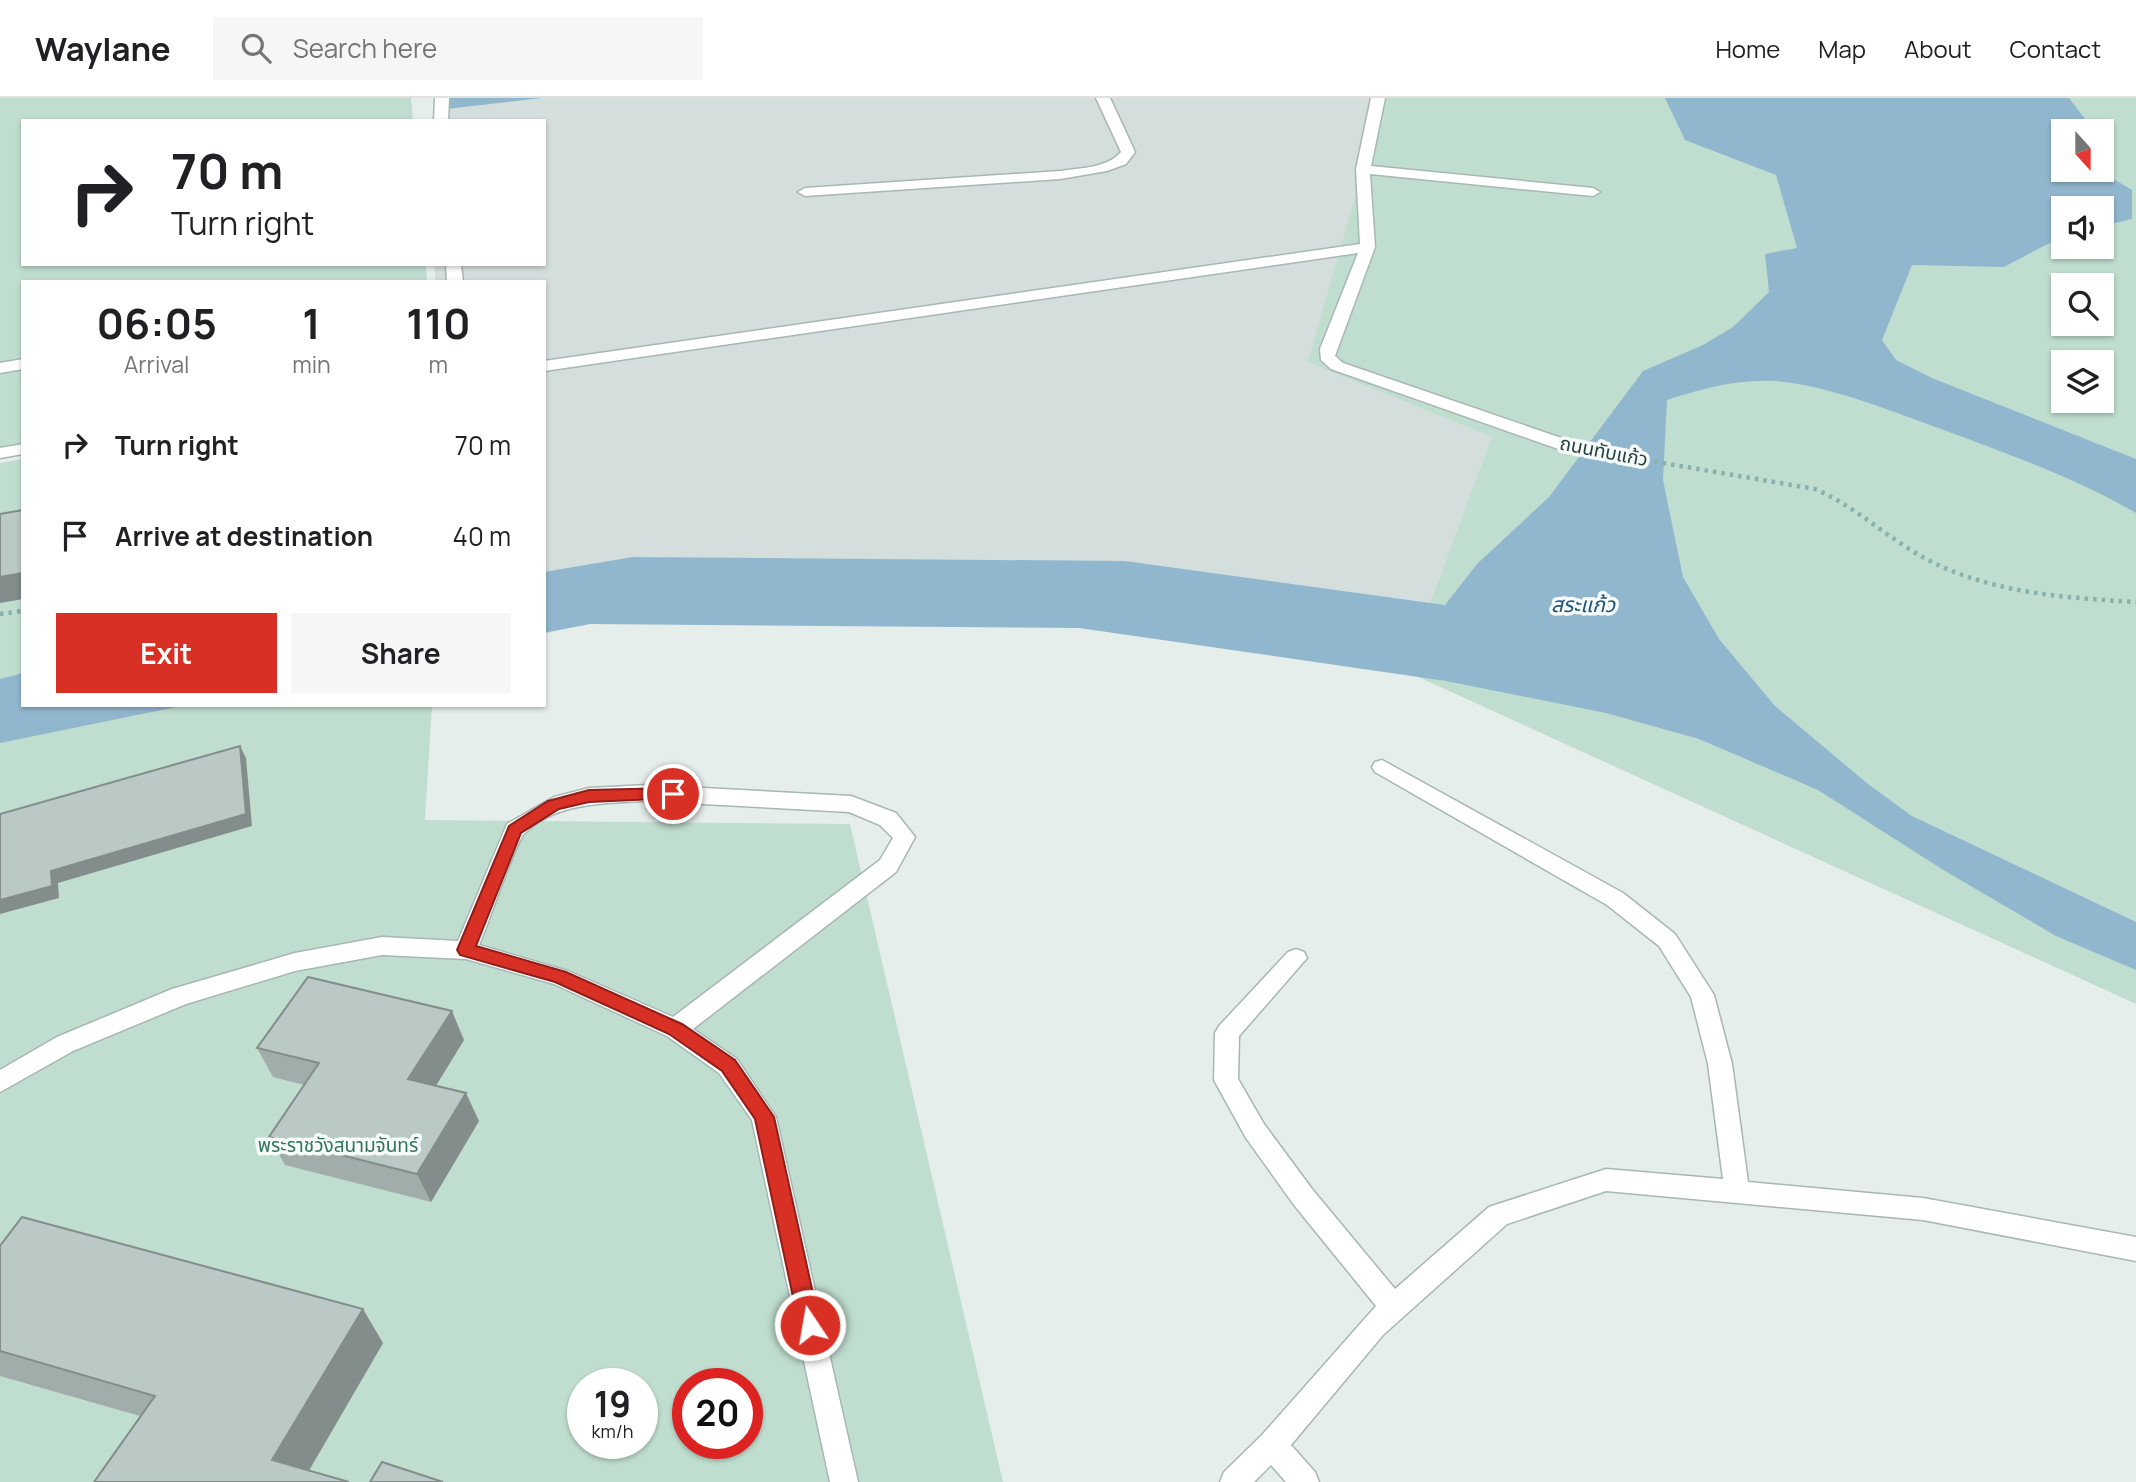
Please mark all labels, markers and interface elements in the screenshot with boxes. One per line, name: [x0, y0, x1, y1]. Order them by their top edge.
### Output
search box: [213, 17, 703, 80]
text: Waylane: [35, 26, 171, 71]
icon: search: [237, 29, 275, 67]
text: Search here: [293, 30, 437, 66]
text: Home: [1715, 32, 1780, 65]
text: Map: [1818, 32, 1866, 65]
text: About: [1904, 32, 1972, 65]
text: Contact: [2010, 32, 2101, 65]
north arrow: [2051, 119, 2114, 182]
map controls: [2051, 119, 2114, 413]
text: 70 m: [171, 137, 283, 204]
icon: right: [56, 147, 147, 238]
button: sound: [2051, 196, 2114, 259]
text: Turn right: [171, 201, 314, 245]
button: search: [2051, 273, 2114, 336]
text: 06:05: [96, 294, 217, 352]
text: 1: [302, 294, 321, 352]
text: 110: [406, 294, 471, 352]
text: Arrival: [124, 348, 189, 380]
text: min: [292, 348, 331, 380]
text: m: [429, 348, 448, 380]
button: layers: [2051, 350, 2114, 413]
icon: right: [56, 426, 94, 464]
text: Turn right: [115, 427, 239, 463]
text: 70 m: [455, 427, 511, 463]
street label: ถนนทับแก้ว: [1558, 430, 1650, 472]
icon: arrive: [56, 517, 94, 555]
text: Arrive at destination: [115, 518, 373, 554]
text: 40 m: [453, 518, 511, 554]
water label: สระแก้ว: [1551, 590, 1616, 618]
button: Exit: [56, 613, 277, 693]
button: Share: [291, 613, 511, 693]
pin: [643, 764, 703, 824]
icon: arrive: [654, 775, 692, 813]
park label: พระราชวังสนามจันทร์: [258, 1132, 419, 1158]
position arrow: [773, 1288, 847, 1362]
speed limit sign: 20: [672, 1368, 763, 1459]
text: 19: [594, 1380, 631, 1428]
text: km/h: [592, 1419, 633, 1443]

